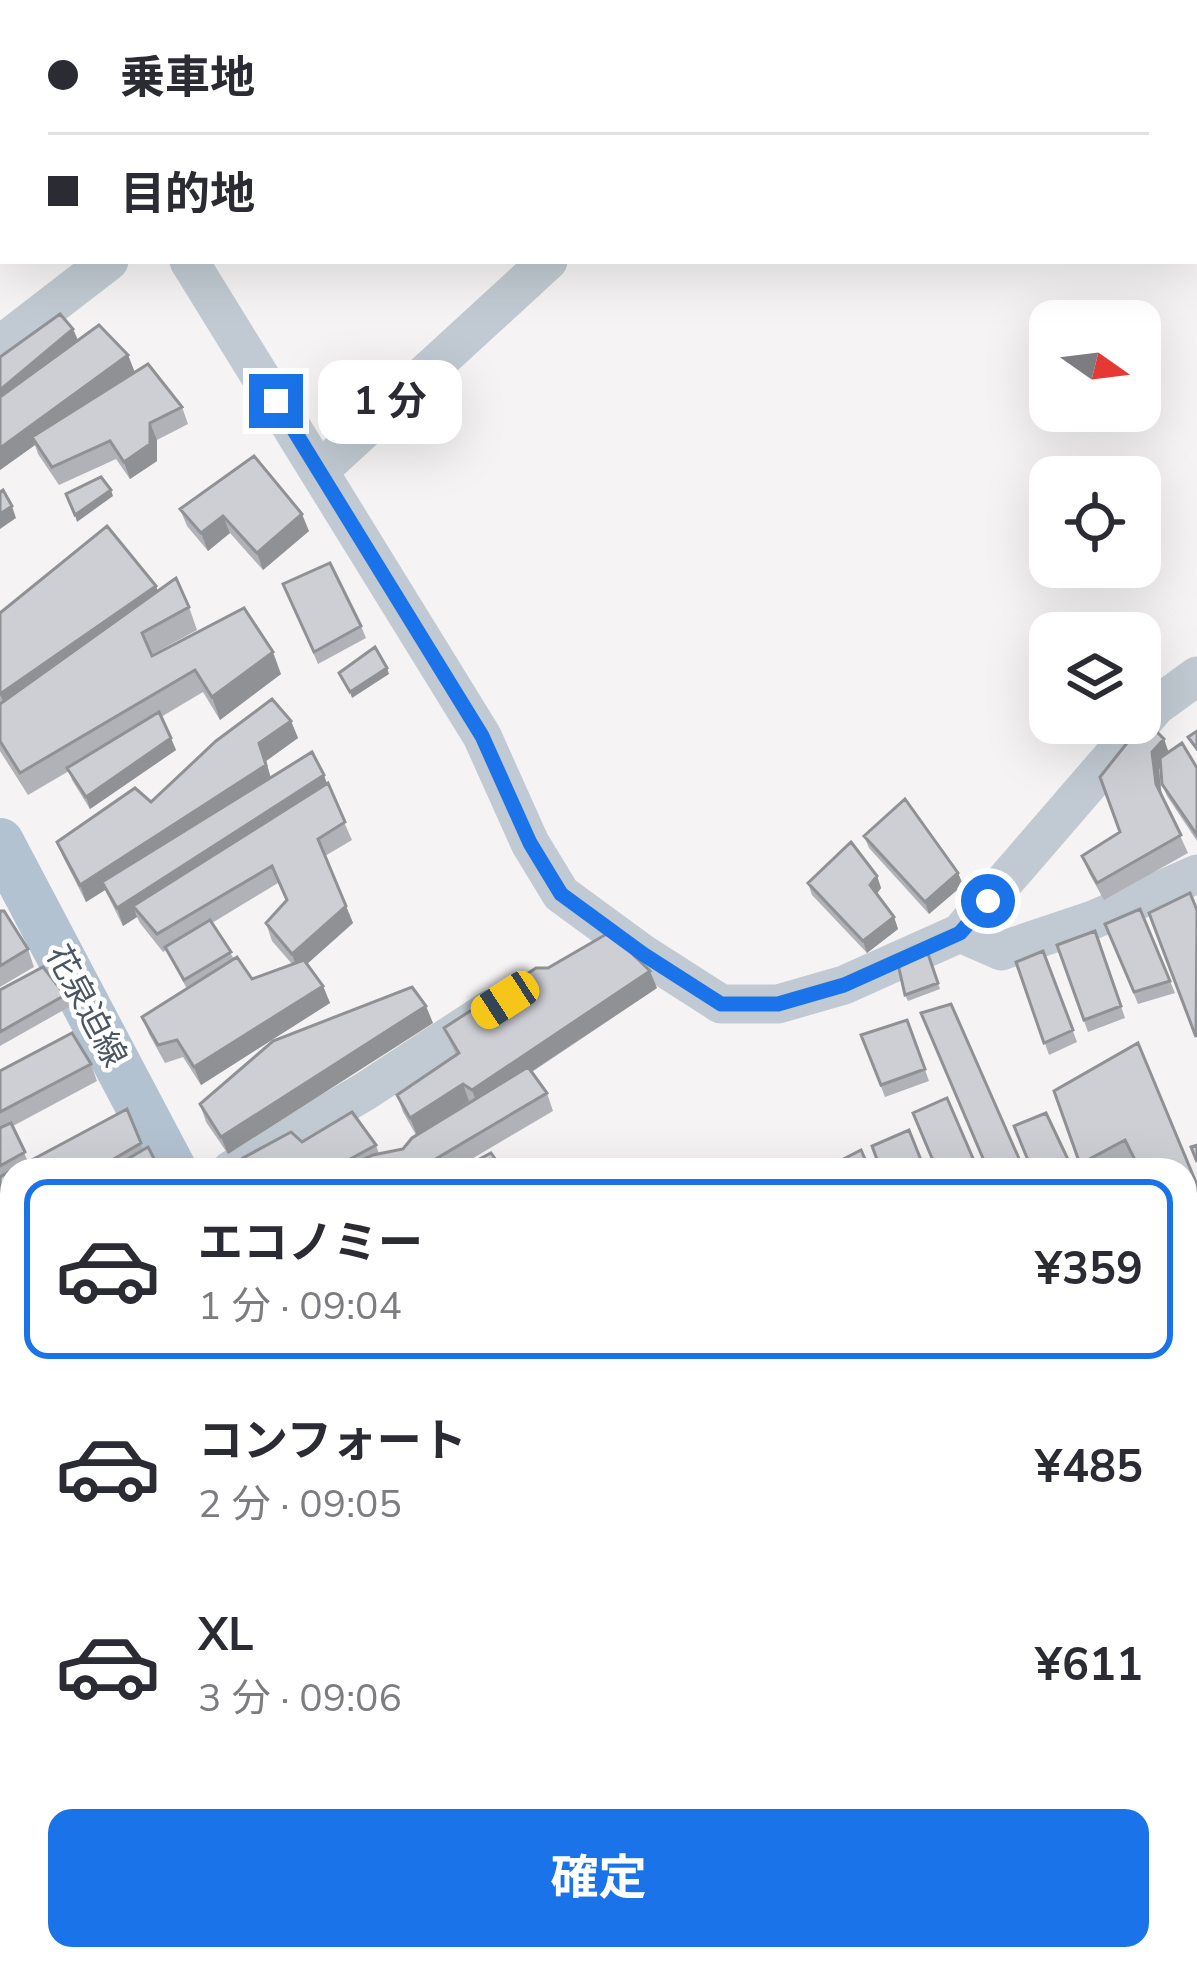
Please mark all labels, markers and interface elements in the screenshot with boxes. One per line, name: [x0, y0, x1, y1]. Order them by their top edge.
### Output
text: 乗車地: [120, 48, 255, 109]
text: 目的地: [120, 164, 255, 225]
north arrow: [1029, 300, 1161, 432]
map controls: [1029, 300, 1161, 744]
callout: 1 分: [318, 359, 462, 443]
route end: [249, 374, 303, 428]
text: 1 分: [354, 375, 426, 428]
button: locate: [1029, 456, 1161, 588]
button: layers: [1029, 612, 1161, 744]
route start: [961, 874, 1015, 928]
street label: 花泉迫線: [35, 937, 137, 1075]
car: [465, 965, 545, 1035]
text: エコノミー: [198, 1213, 423, 1274]
icon: car: [54, 1215, 162, 1323]
text: ¥359: [1035, 1239, 1143, 1300]
text: 1 分 · 09:04: [198, 1280, 402, 1333]
text: コンフォート: [198, 1411, 467, 1472]
icon: car: [54, 1413, 162, 1521]
text: ¥485: [1035, 1437, 1143, 1498]
text: 2 分 · 09:05: [198, 1478, 402, 1531]
text: XL: [198, 1605, 254, 1666]
icon: car: [54, 1611, 162, 1719]
text: ¥611: [1035, 1635, 1143, 1696]
text: 3 分 · 09:06: [198, 1672, 402, 1725]
button: 確定: [48, 1809, 1149, 1947]

